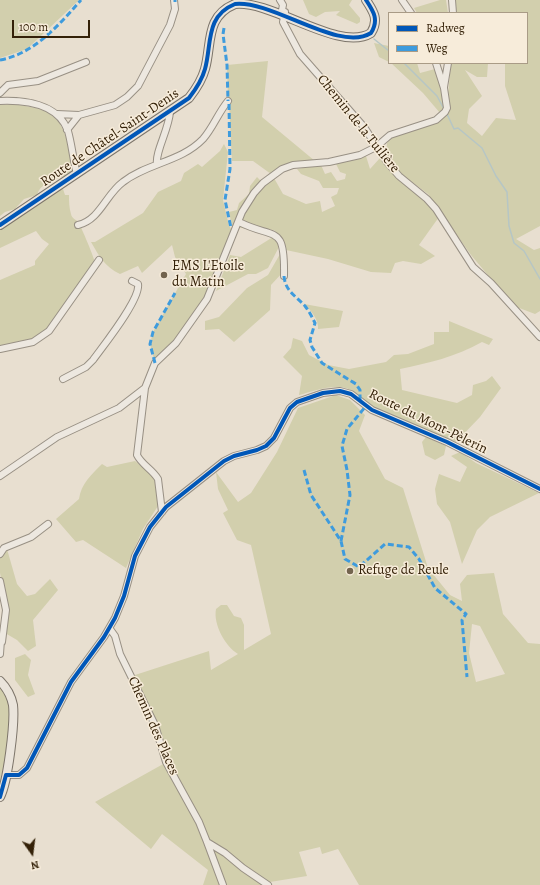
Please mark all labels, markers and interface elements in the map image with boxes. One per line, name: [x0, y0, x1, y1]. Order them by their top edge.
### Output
scale bar: [14, 12, 92, 38]
legend: [388, 12, 528, 64]
text: 100 m: [19, 19, 48, 35]
text: Radweg: [426, 20, 465, 36]
text: Weg: [426, 40, 448, 56]
street label: Chemin de la Tuilière: [313, 71, 403, 177]
street label: Route de Châtel-Saint-Denis: [38, 85, 182, 191]
place label: EMS L'Etoile du Matin: [172, 259, 244, 292]
marker: EMS L'Etoile du Matin: [159, 270, 169, 280]
street label: Route du Mont-Pèlerin: [366, 386, 490, 458]
place label: Refuge de Reule: [358, 563, 449, 579]
marker: Refuge de Reule: [345, 566, 355, 576]
street label: Chemin des Places: [124, 674, 182, 778]
north arrow: [12, 833, 52, 873]
text: N: [29, 857, 41, 873]

